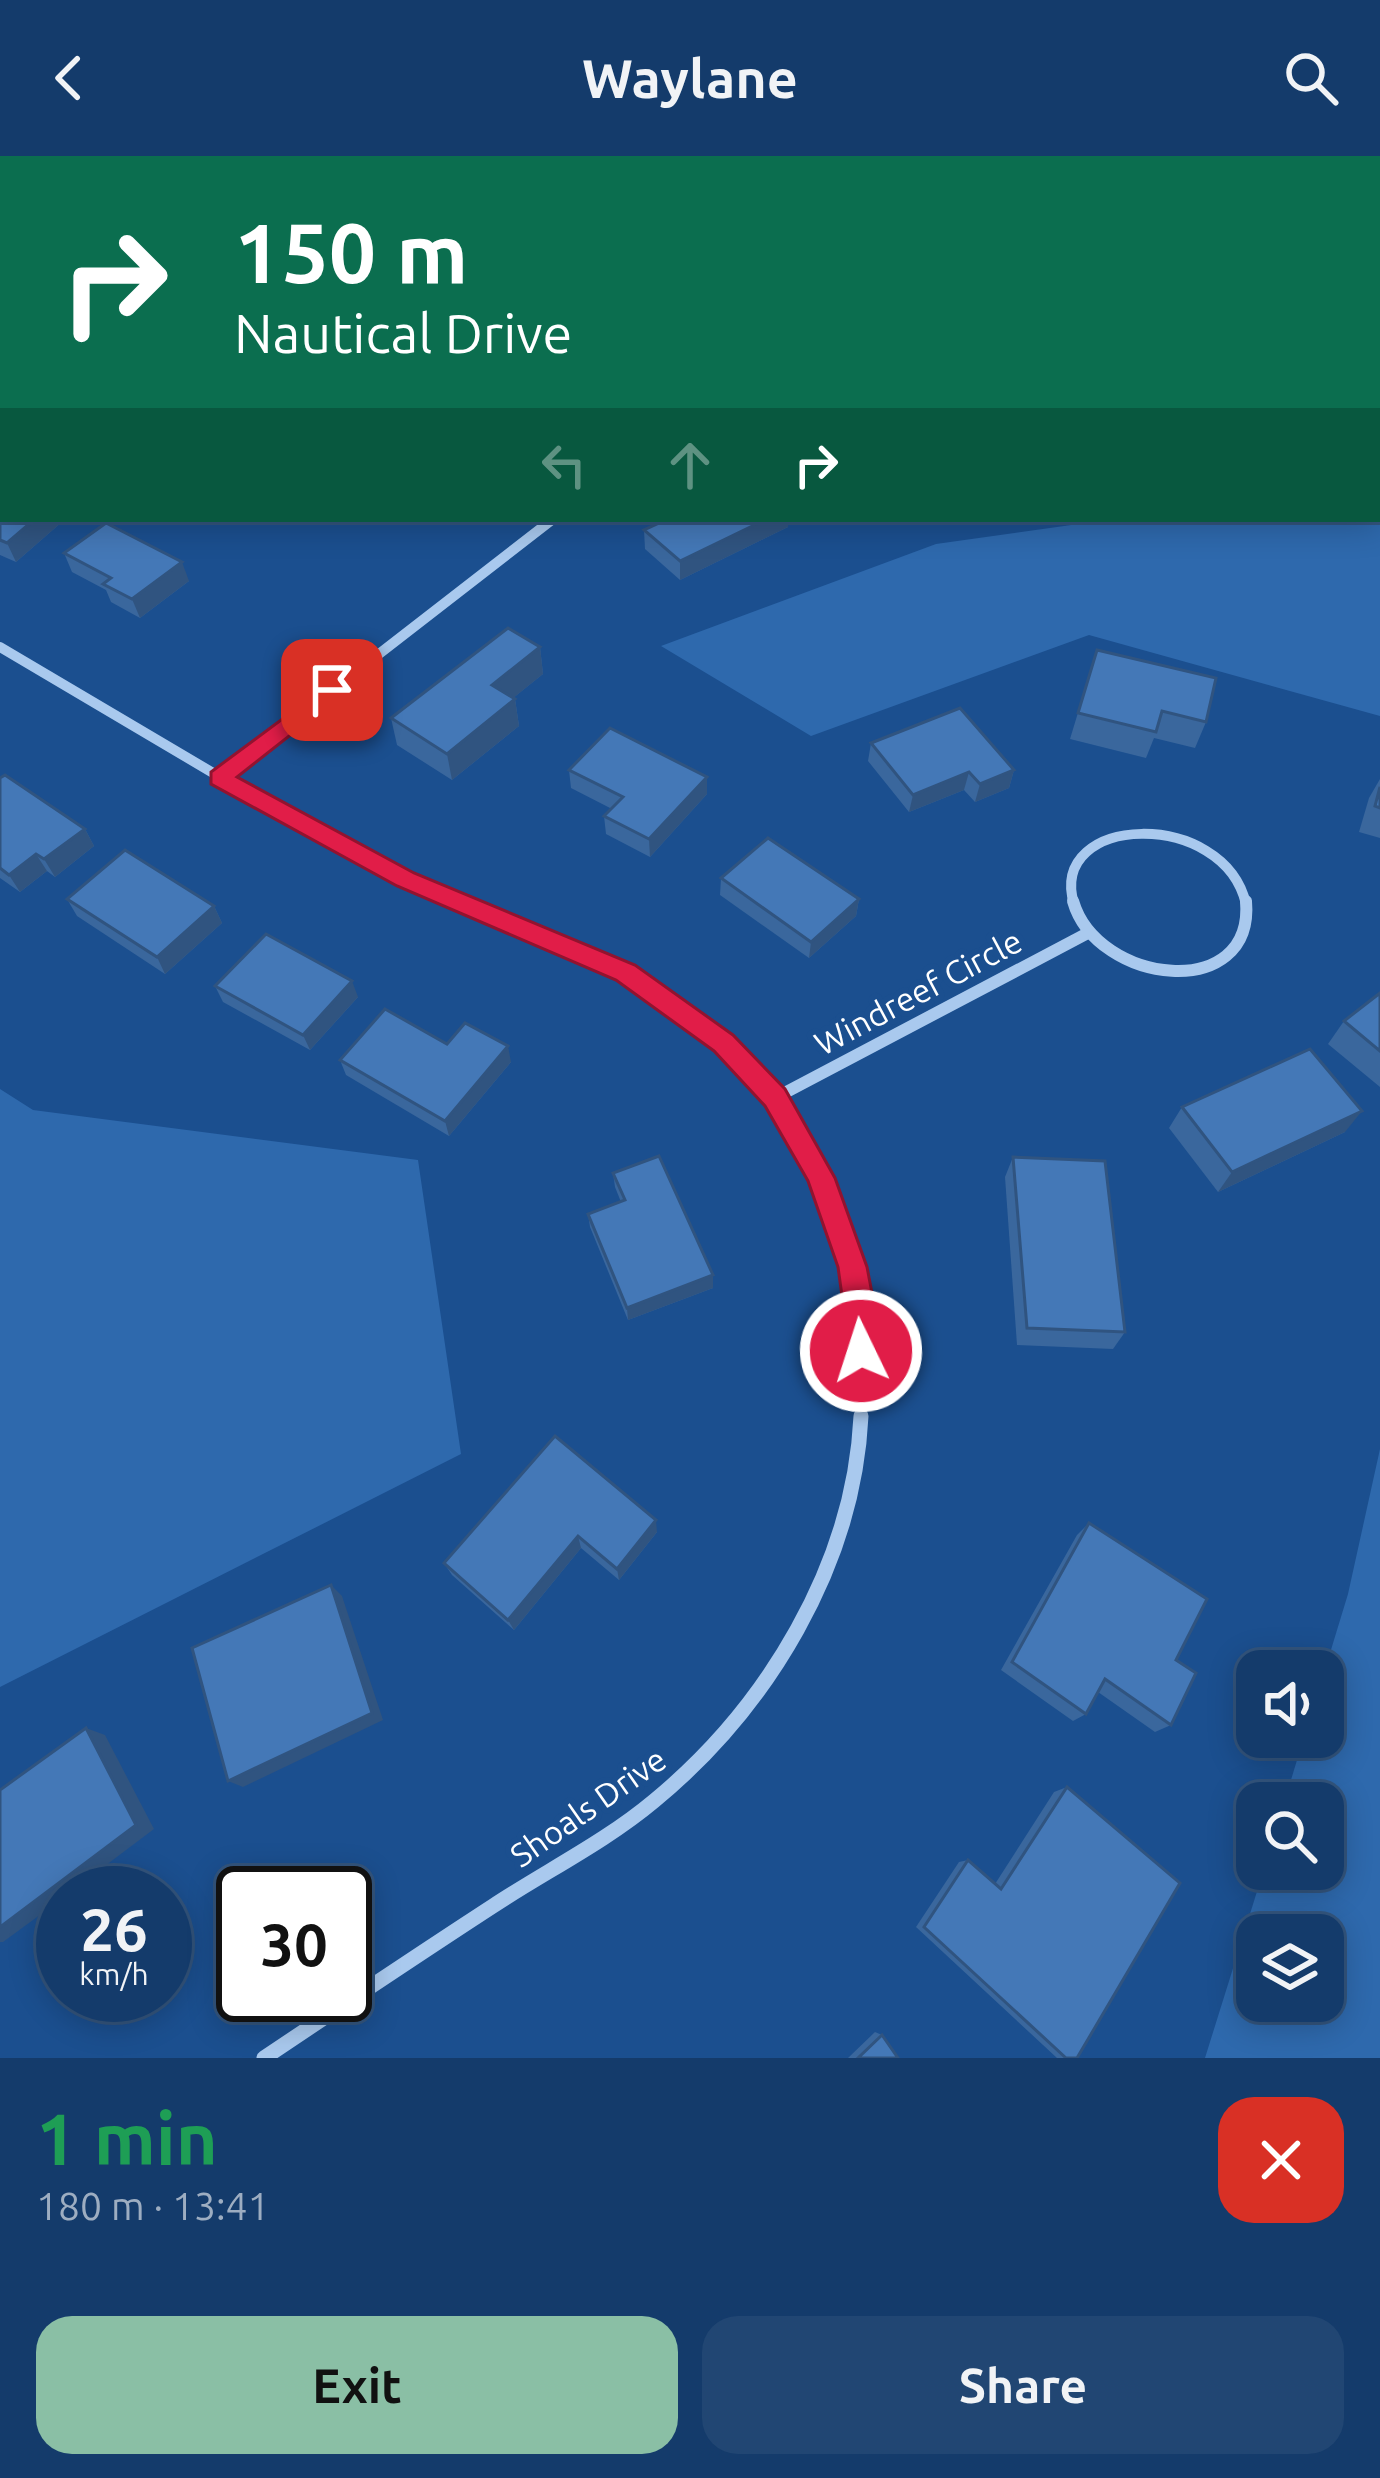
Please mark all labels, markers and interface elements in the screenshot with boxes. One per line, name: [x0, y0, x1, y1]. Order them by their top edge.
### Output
icon: back: [36, 45, 102, 111]
icon: search: [1278, 45, 1344, 111]
text: Waylane: [582, 48, 798, 108]
icon: right: [36, 204, 192, 360]
text: 150 m: [234, 205, 468, 299]
text: Nautical Drive: [234, 303, 572, 363]
icon: left: [531, 432, 597, 498]
icon: ahead: [657, 432, 723, 498]
icon: right: [783, 432, 849, 498]
pin: [281, 639, 383, 741]
icon: arrive: [299, 657, 365, 723]
street label: Windreef Circle: [808, 921, 1028, 1062]
position arrow: [798, 1288, 924, 1414]
map controls: [1236, 1650, 1344, 2022]
button: sound: [1236, 1650, 1344, 1758]
street label: Shoals Drive: [503, 1740, 672, 1874]
button: search: [1236, 1782, 1344, 1890]
speed limit sign: 30: [216, 1866, 372, 2022]
text: 26: [80, 1895, 148, 1962]
button: layers: [1236, 1914, 1344, 2022]
text: km/h: [79, 1957, 149, 1991]
button: close: [1218, 2097, 1344, 2223]
text: 1 min: [36, 2098, 218, 2179]
text: 180 m · 13:41: [36, 2184, 270, 2227]
button: Exit: [36, 2316, 678, 2454]
button: Share: [702, 2316, 1344, 2454]

